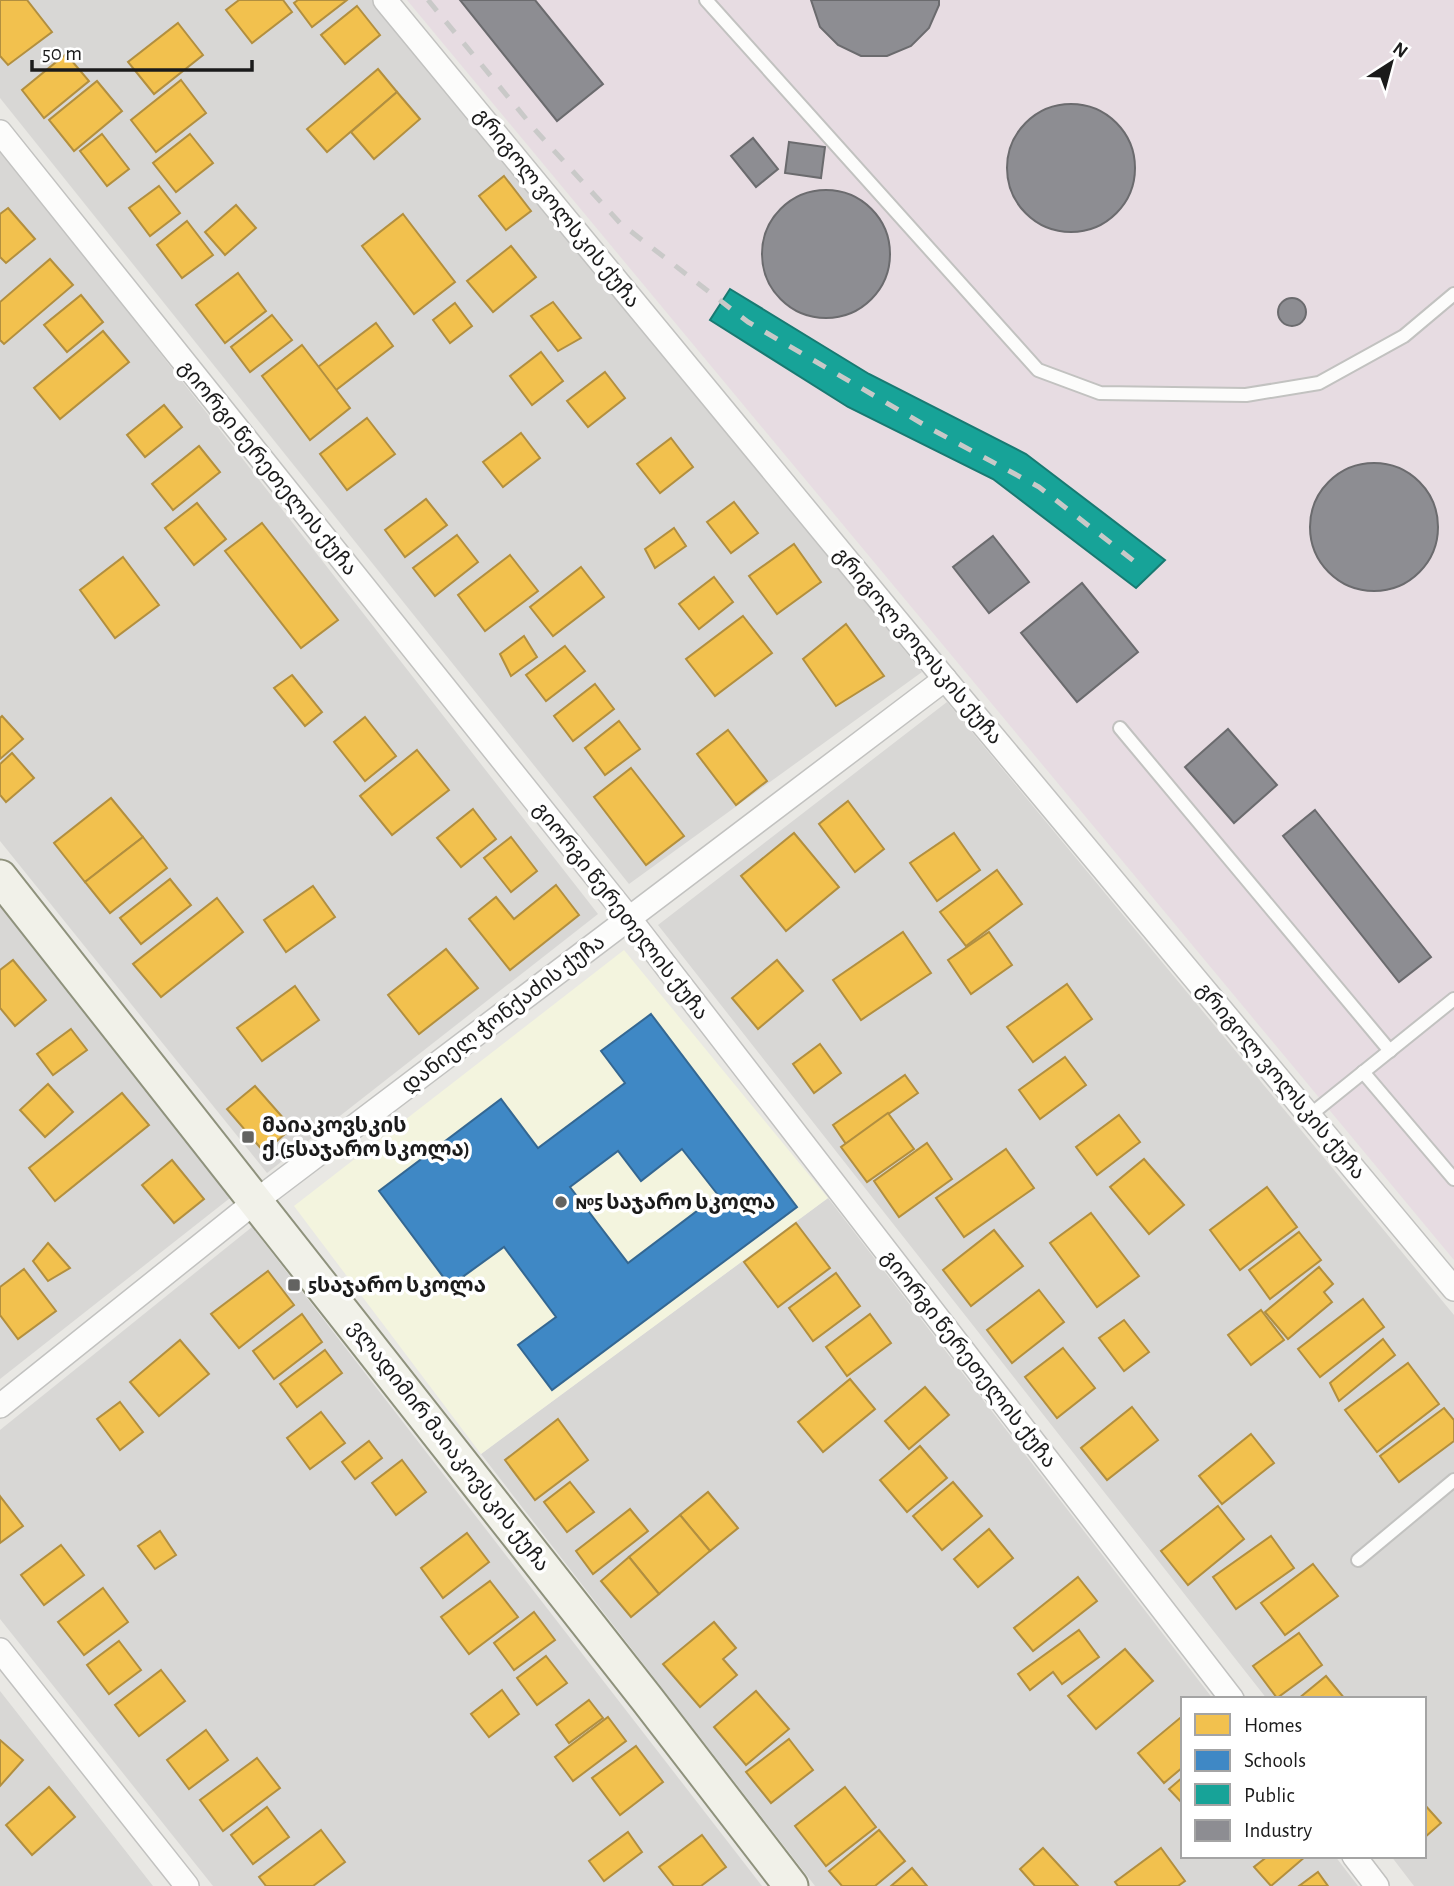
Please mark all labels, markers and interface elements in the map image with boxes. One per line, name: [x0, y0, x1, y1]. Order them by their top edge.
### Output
scale bar: [32, 28, 252, 72]
north arrow: [1356, 28, 1426, 98]
text: N: [1389, 39, 1411, 62]
text: 50 m: [42, 43, 82, 64]
street label: გრიგოლ ვოლსკის ქუჩა: [469, 104, 644, 313]
street label: გიორგი წერეთელის ქუჩა: [173, 357, 361, 581]
street label: გრიგოლ ვოლსკის ქუჩა: [828, 544, 1006, 750]
street label: გიორგი წერეთელის ქუჩა: [528, 798, 712, 1025]
street label: დანიელ ჭონქაძის ქუჩა: [397, 931, 610, 1099]
street label: გრიგოლ ვოლსკის ქუჩა: [1191, 979, 1369, 1185]
place label: მაიაკოვსკის ქ.(5საჯარო სკოლა): [262, 1115, 470, 1162]
marker: მაიაკოვსკის ქ.(5საჯარო სკოლა): [240, 1129, 256, 1145]
place label: №5 საჯარო სკოლა: [575, 1192, 775, 1215]
marker: №5 საჯარო სკოლა: [553, 1194, 569, 1210]
street label: გიორგი წერეთელის ქუჩა: [876, 1246, 1060, 1473]
place label: 5საჯარო სკოლა: [308, 1275, 486, 1298]
marker: 5საჯარო სკოლა: [286, 1277, 302, 1293]
street label: ვლადიმირ მაიაკოვსკის ქუჩა: [343, 1317, 553, 1577]
legend: [1181, 1697, 1426, 1858]
text: Homes: [1244, 1715, 1302, 1736]
text: Schools: [1244, 1750, 1306, 1771]
text: Public: [1244, 1785, 1294, 1806]
text: Industry: [1244, 1820, 1312, 1841]

